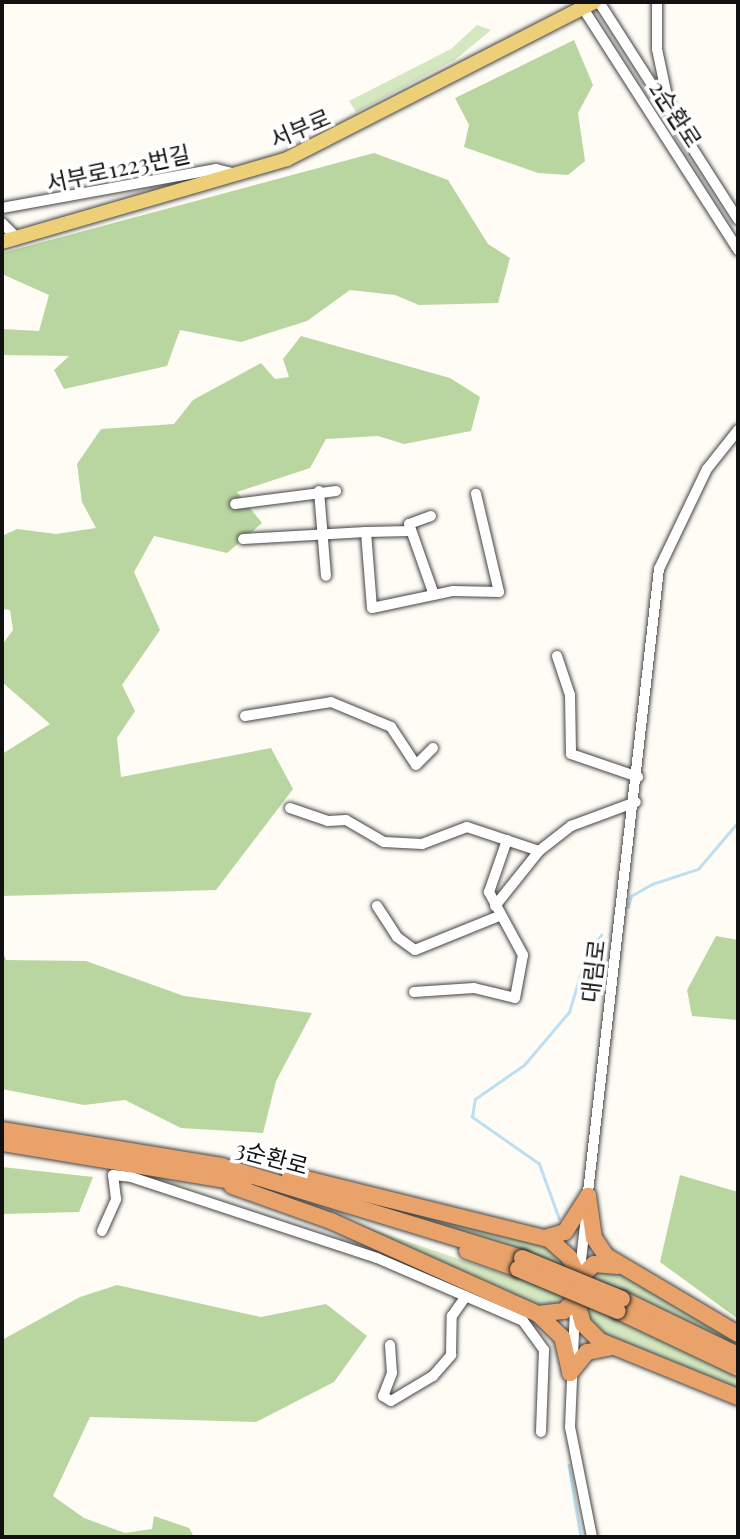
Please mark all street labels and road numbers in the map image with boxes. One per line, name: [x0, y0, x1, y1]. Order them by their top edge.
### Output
street label: 2순환로: [644, 75, 708, 153]
street label: 서부로: [265, 103, 335, 153]
street label: 서부로1223번길: [43, 139, 193, 197]
street label: 대림로: [575, 938, 611, 1004]
street label: 3순환로: [233, 1134, 311, 1180]

